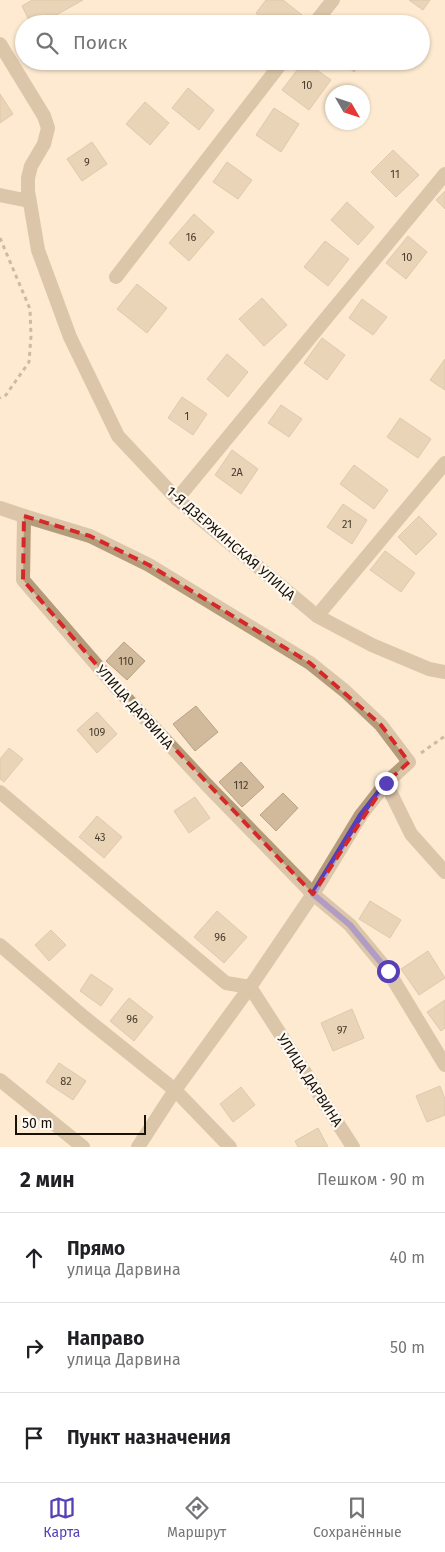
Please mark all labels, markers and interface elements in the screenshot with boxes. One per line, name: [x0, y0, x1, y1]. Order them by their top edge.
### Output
search box: [15, 15, 430, 70]
icon: search: [33, 29, 61, 57]
text: Поиск: [73, 31, 127, 54]
house number: 10: [302, 79, 312, 92]
north arrow: [325, 85, 370, 130]
house number: 9: [84, 156, 90, 169]
house number: 11: [390, 168, 400, 181]
house number: 16: [186, 231, 196, 244]
house number: 10: [402, 251, 412, 264]
house number: 1: [185, 410, 189, 423]
house number: 2А: [231, 466, 244, 479]
street label: 1-Я ДЗЕРЖИНСКАЯ УЛИЦА: [163, 483, 299, 604]
house number: 21: [342, 518, 352, 531]
house number: 110: [118, 655, 134, 668]
street label: УЛИЦА ДАРВИНА: [92, 662, 177, 753]
house number: 109: [89, 726, 106, 739]
route end: [375, 772, 398, 795]
house number: 112: [234, 779, 248, 792]
house number: 43: [94, 831, 106, 844]
house number: 96: [214, 931, 226, 944]
route start: [377, 960, 400, 983]
house number: 96: [126, 1013, 138, 1026]
house number: 97: [337, 1024, 347, 1037]
street label: УЛИЦА ДАРВИНА: [273, 1031, 346, 1130]
house number: 82: [60, 1075, 72, 1088]
scale bar: [15, 1112, 146, 1135]
text: 50 m: [22, 1115, 53, 1132]
text: 2 мин: [20, 1167, 75, 1193]
text: Пешком · 90 m: [317, 1170, 425, 1189]
text: Прямо: [67, 1237, 125, 1260]
icon: ahead: [20, 1244, 48, 1272]
text: 40 m: [390, 1248, 425, 1267]
text: улица Дарвина: [67, 1260, 181, 1279]
text: Направо: [67, 1327, 144, 1350]
icon: right: [20, 1334, 48, 1362]
text: 50 m: [390, 1338, 425, 1357]
text: улица Дарвина: [67, 1350, 181, 1369]
icon: arrive: [20, 1424, 48, 1452]
text: Пункт назначения: [67, 1426, 231, 1449]
tab: Карта: [43, 1494, 80, 1541]
tab: Маршрут: [167, 1494, 226, 1541]
tab: Сохранённые: [313, 1494, 402, 1541]

